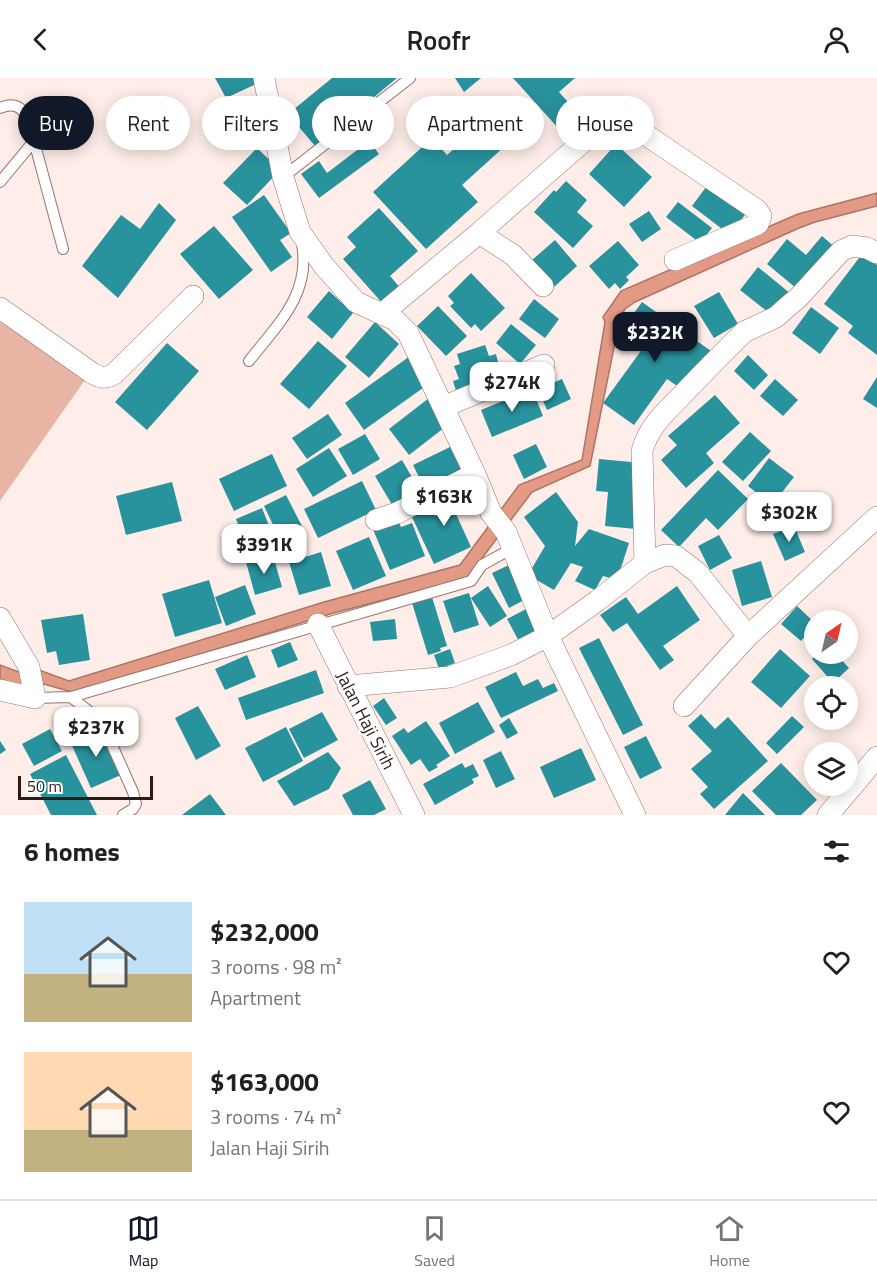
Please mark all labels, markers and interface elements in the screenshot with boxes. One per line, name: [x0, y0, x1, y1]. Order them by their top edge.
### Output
text: Roofr: [406, 19, 471, 60]
icon: back: [24, 23, 57, 56]
icon: person: [820, 23, 853, 56]
chip: Buy: [18, 96, 94, 150]
chip: Rent: [106, 96, 190, 150]
chip: Filters: [202, 96, 300, 150]
chip: New: [312, 96, 394, 150]
chip: Apartment: [406, 96, 544, 150]
chip: House: [556, 96, 654, 150]
pin: $232K: [613, 312, 697, 363]
text: $232K: [627, 316, 683, 347]
pin: $274K: [470, 362, 554, 413]
text: $274K: [484, 366, 540, 397]
pin: $163K: [402, 476, 486, 527]
text: $163K: [416, 480, 472, 511]
pin: $302K: [747, 492, 831, 543]
text: $302K: [761, 496, 817, 527]
pin: $391K: [222, 524, 306, 575]
text: $391K: [236, 528, 292, 559]
north arrow: [804, 610, 858, 664]
map controls: [804, 610, 858, 796]
street label: Jalan Haji Sirih: [330, 666, 402, 774]
button: locate: [804, 676, 858, 730]
pin: $237K: [54, 707, 138, 758]
text: $237K: [68, 711, 124, 742]
button: layers: [804, 742, 858, 796]
scale bar: [18, 773, 153, 800]
text: 50 m: [27, 774, 62, 798]
text: 6 homes: [24, 832, 120, 871]
icon: filters: [820, 835, 853, 868]
text: $232,000: [210, 912, 319, 951]
icon: home: [72, 926, 144, 998]
icon: heart: [820, 946, 853, 979]
text: 3 rooms · 98 m²: [210, 951, 342, 982]
text: Apartment: [210, 982, 301, 1013]
text: $163,000: [210, 1062, 319, 1101]
icon: home: [72, 1076, 144, 1148]
icon: heart: [820, 1096, 853, 1129]
text: 3 rooms · 74 m²: [210, 1101, 342, 1132]
text: Jalan Haji Sirih: [210, 1132, 330, 1163]
tab: Map: [127, 1212, 160, 1272]
tab: Saved: [414, 1212, 455, 1272]
tab: Home: [709, 1212, 750, 1272]

